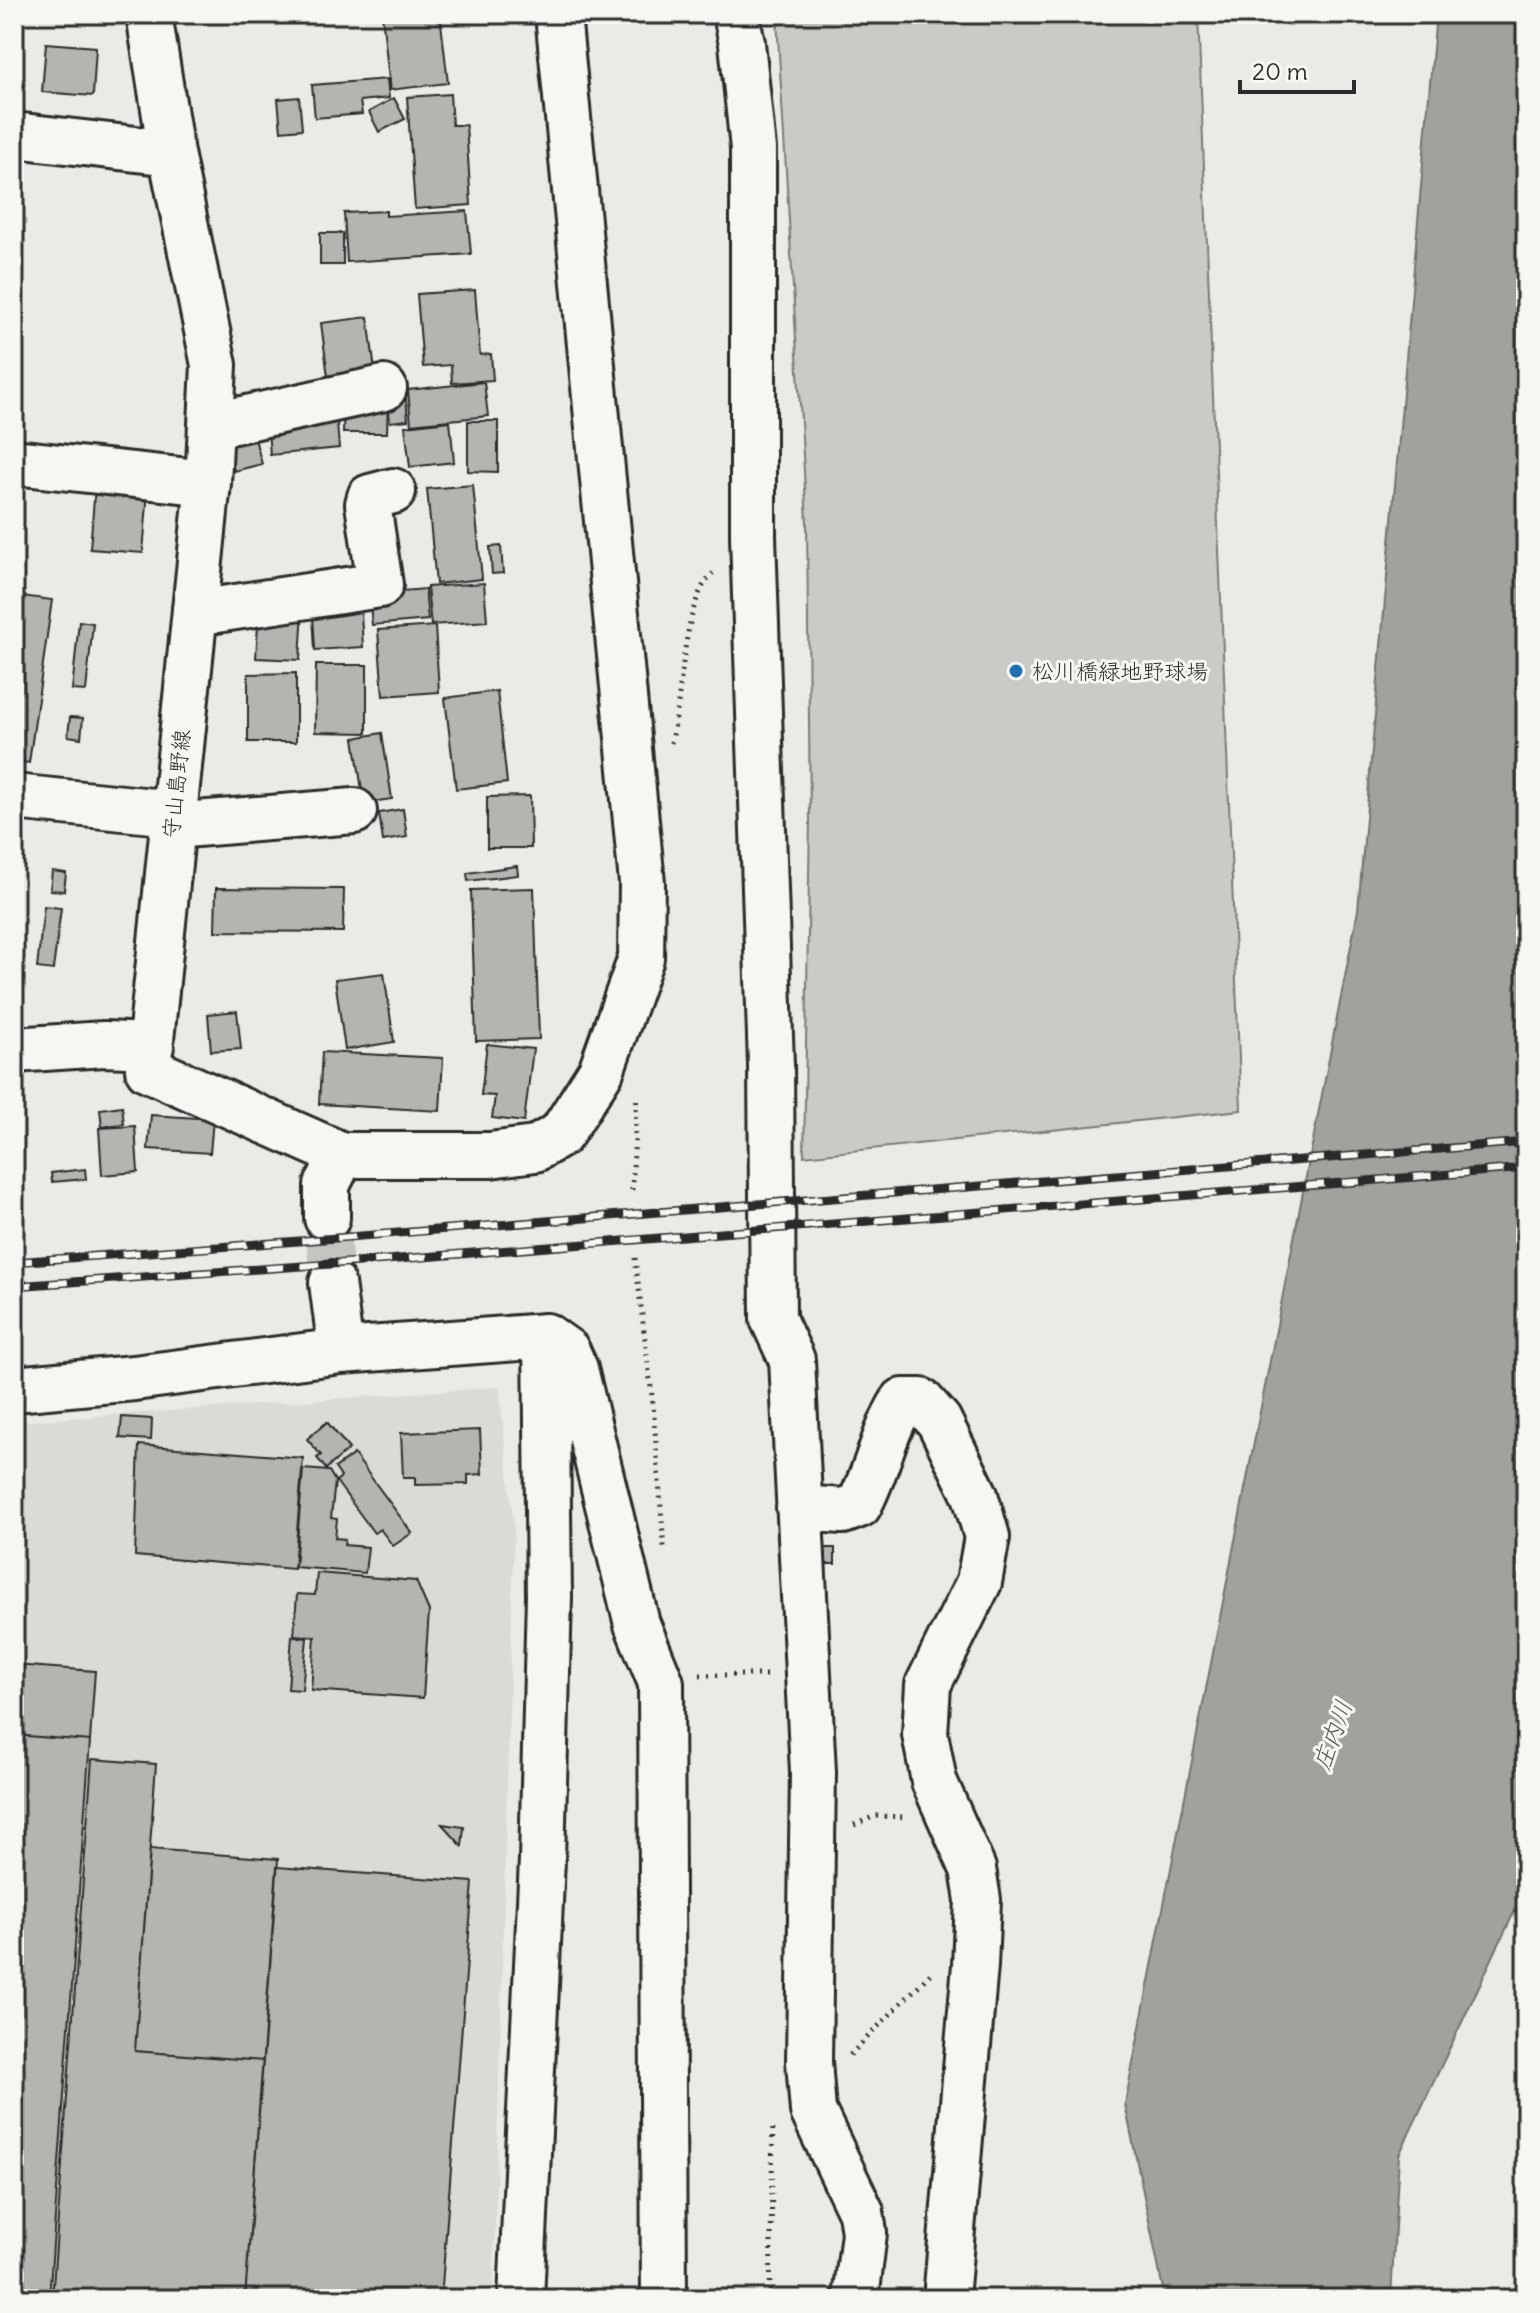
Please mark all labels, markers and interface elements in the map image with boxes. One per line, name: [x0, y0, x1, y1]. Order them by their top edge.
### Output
scale bar: [1240, 44, 1354, 94]
text: 20 m: [1252, 56, 1308, 86]
place label: 松川橋緑地野球場: [1032, 657, 1208, 685]
marker: 松川橋緑地野球場: [1007, 662, 1025, 680]
street label: 守山島野線: [156, 728, 196, 840]
water label: 庄内川: [1306, 1696, 1358, 1774]

